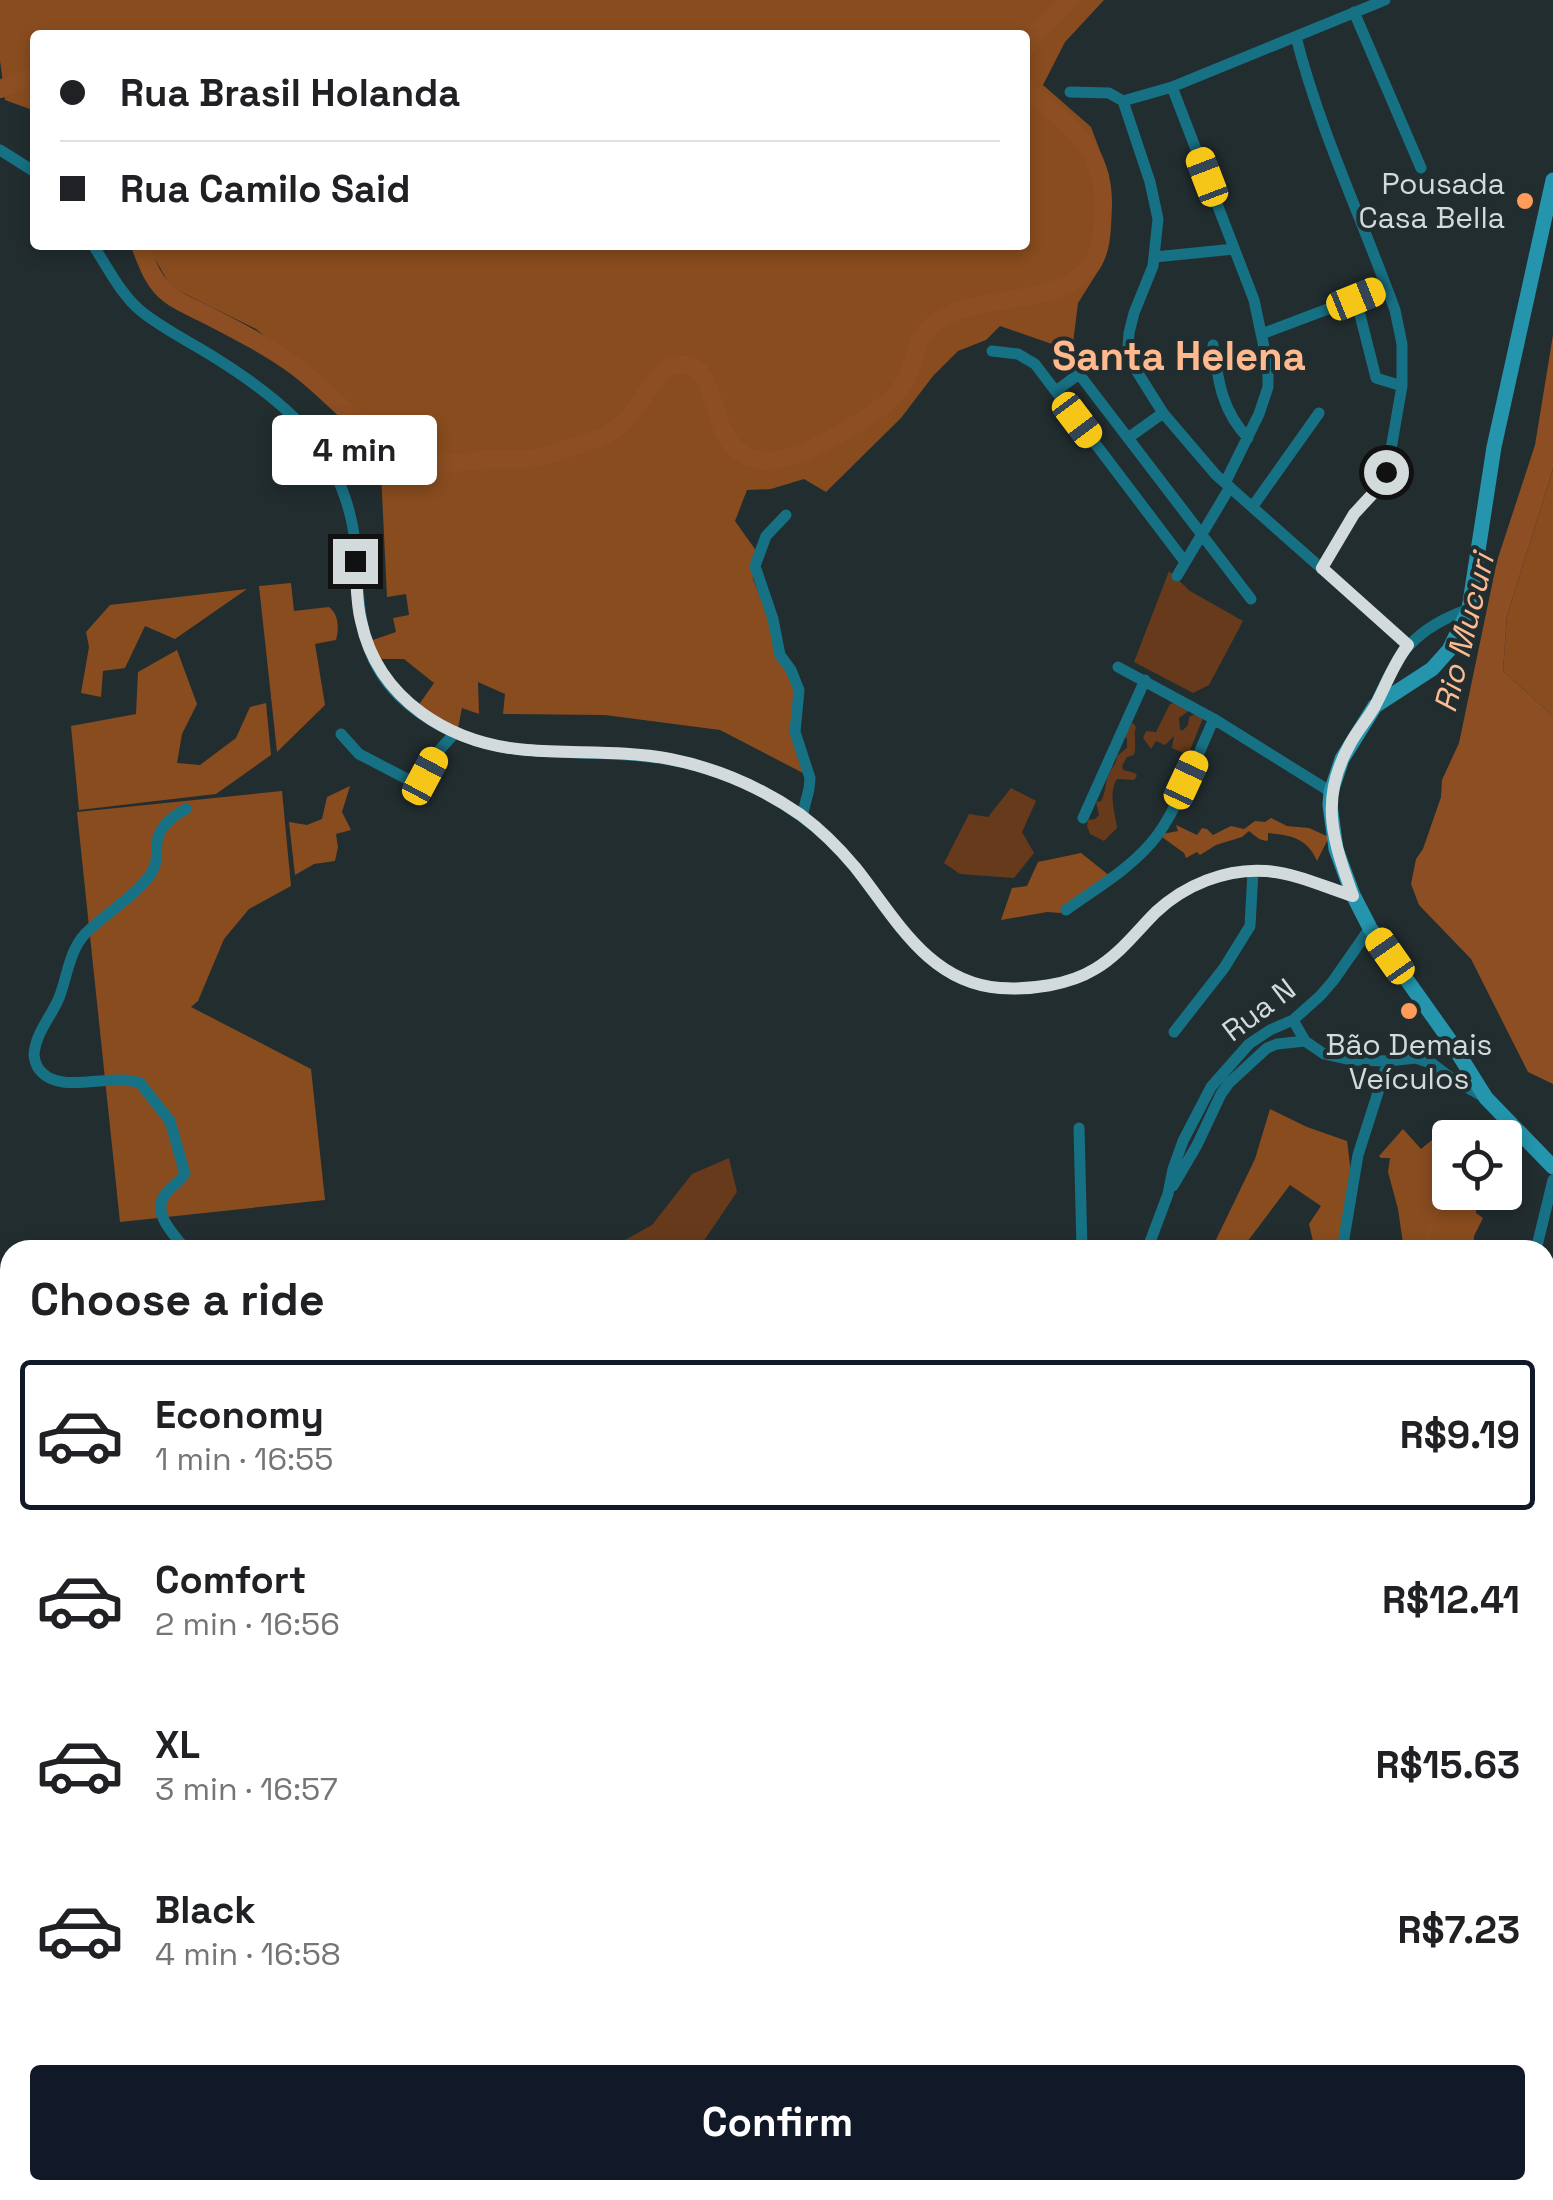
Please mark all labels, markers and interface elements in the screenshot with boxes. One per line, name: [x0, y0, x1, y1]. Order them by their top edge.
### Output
text: Rua Brasil Holanda: [120, 69, 460, 117]
car: [1182, 144, 1232, 210]
place label: Pousada Casa Bella: [1358, 164, 1505, 237]
text: Rua Camilo Said: [120, 165, 410, 213]
marker: Pousada Casa Bella: [1514, 190, 1536, 212]
car: [1323, 274, 1389, 324]
district label: Santa Helena: [1052, 331, 1306, 382]
car: [1047, 387, 1107, 453]
callout: 4 min: [272, 416, 438, 486]
text: 4 min: [312, 430, 397, 470]
route start: [1364, 450, 1409, 495]
route end: [333, 539, 378, 584]
water label: Rio Mucuri: [1425, 546, 1504, 716]
car: [398, 742, 452, 810]
car: [1160, 746, 1212, 814]
car: [1361, 923, 1419, 989]
street label: Rua N: [1214, 969, 1303, 1050]
marker: Bão Demais Veículos: [1398, 1000, 1420, 1022]
place label: Bão Demais Veículos: [1326, 1025, 1492, 1098]
map controls: [1432, 1120, 1522, 1210]
button: locate: [1432, 1120, 1522, 1210]
text: Choose a ride: [30, 1271, 325, 1328]
icon: car: [35, 1390, 125, 1480]
text: Economy: [155, 1391, 324, 1439]
text: R$9.19: [1400, 1411, 1520, 1459]
text: 1 min · 16:55: [155, 1439, 333, 1479]
icon: car: [35, 1555, 125, 1645]
text: Comfort: [155, 1556, 306, 1604]
text: R$12.41: [1382, 1576, 1520, 1624]
text: 2 min · 16:56: [155, 1604, 340, 1644]
icon: car: [35, 1720, 125, 1810]
text: XL: [155, 1721, 200, 1769]
text: R$15.63: [1375, 1741, 1520, 1789]
text: 3 min · 16:57: [155, 1769, 338, 1809]
icon: car: [35, 1885, 125, 1975]
text: Black: [155, 1886, 256, 1934]
text: R$7.23: [1397, 1906, 1520, 1954]
text: 4 min · 16:58: [155, 1934, 341, 1974]
button: Confirm: [30, 2065, 1525, 2180]

